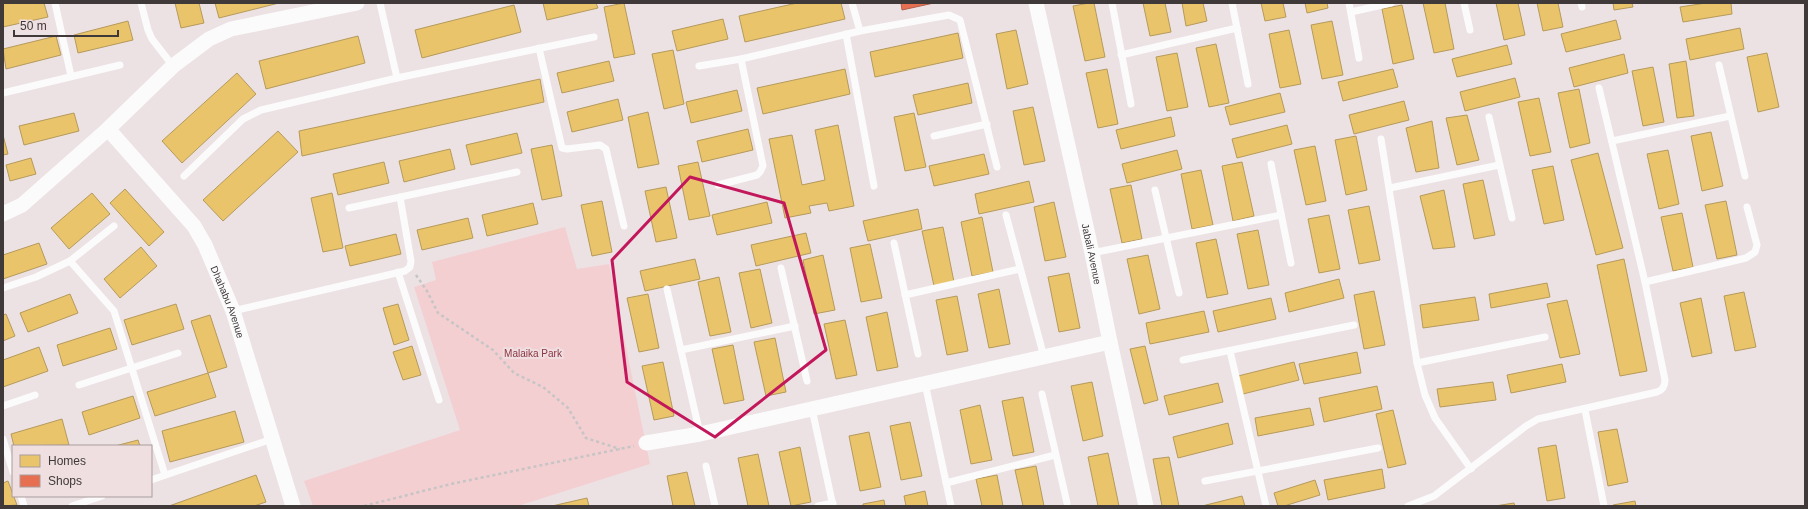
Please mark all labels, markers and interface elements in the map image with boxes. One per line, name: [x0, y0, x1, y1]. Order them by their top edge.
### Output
scale bar: [14, 12, 118, 38]
text: 50 m: [20, 19, 47, 33]
street label: Jabali Avenue: [1080, 222, 1103, 286]
street label: Dhahabu Avenue: [209, 264, 246, 340]
park label: Malaika Park: [504, 348, 563, 359]
legend: [12, 445, 152, 497]
text: Homes: [48, 454, 86, 468]
text: Shops: [48, 474, 82, 488]

